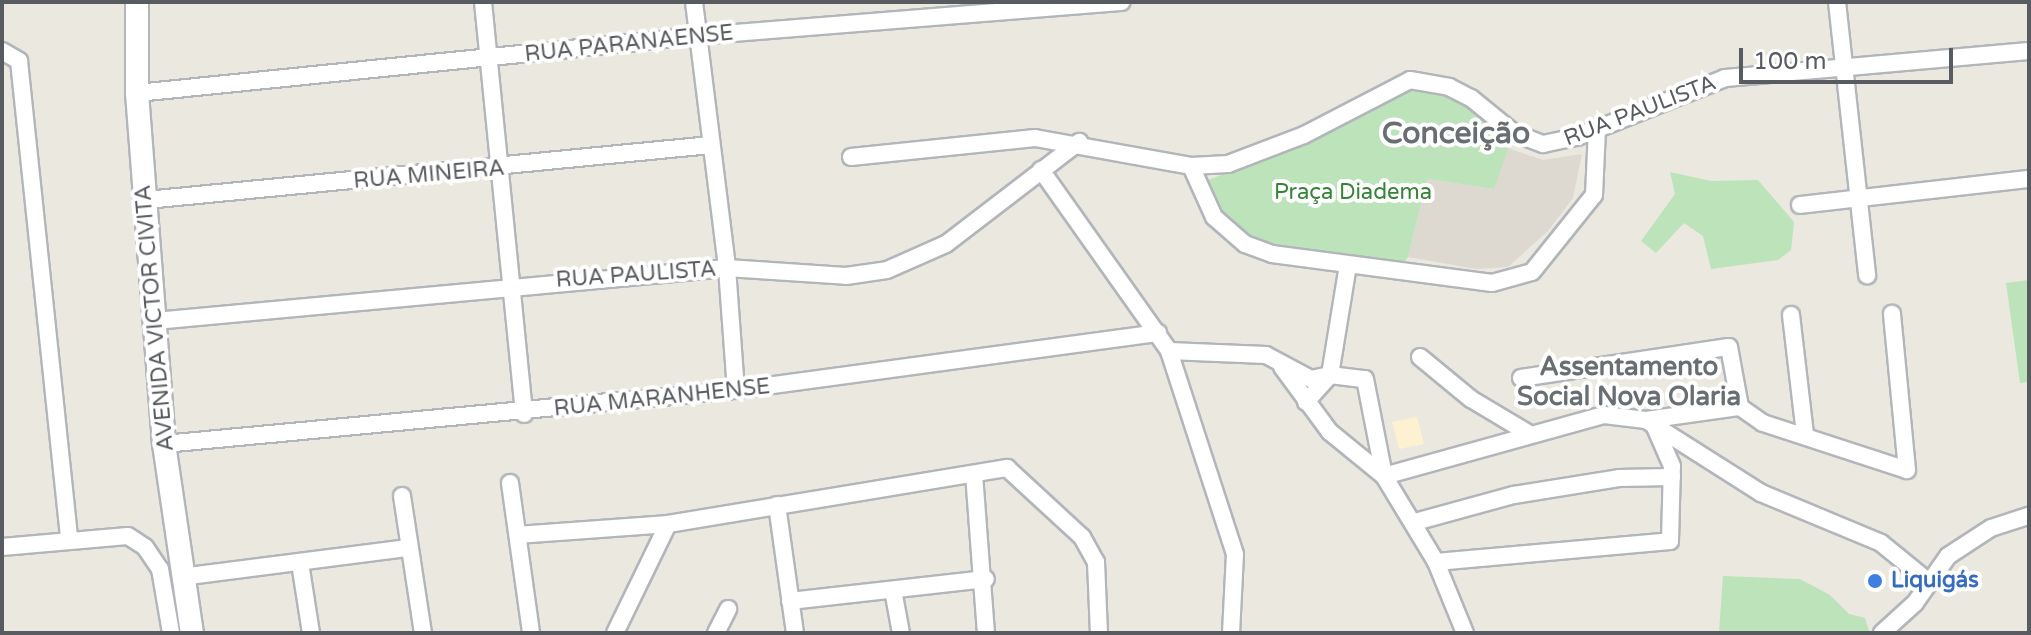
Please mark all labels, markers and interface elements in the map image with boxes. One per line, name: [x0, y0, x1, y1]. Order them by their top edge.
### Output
street label: RUA PARANAENSE: [523, 20, 735, 68]
scale bar: [1743, 32, 1957, 82]
text: 100 m: [1753, 47, 1827, 76]
street label: RUA PAULISTA: [1560, 70, 1720, 152]
district label: Conceição: [1382, 116, 1530, 152]
street label: RUA MINEIRA: [352, 155, 506, 195]
park label: Praça Diadema: [1274, 180, 1432, 206]
street label: AVENIDA VICTOR CIVITA: [130, 184, 180, 452]
street label: RUA PAULISTA: [555, 256, 717, 294]
district label: Assentamento Social Nova Olaria: [1517, 351, 1741, 412]
street label: RUA MARANHENSE: [553, 374, 771, 422]
place label: Liquigás: [1891, 568, 1979, 594]
marker: Liquigás: [1866, 572, 1884, 590]

